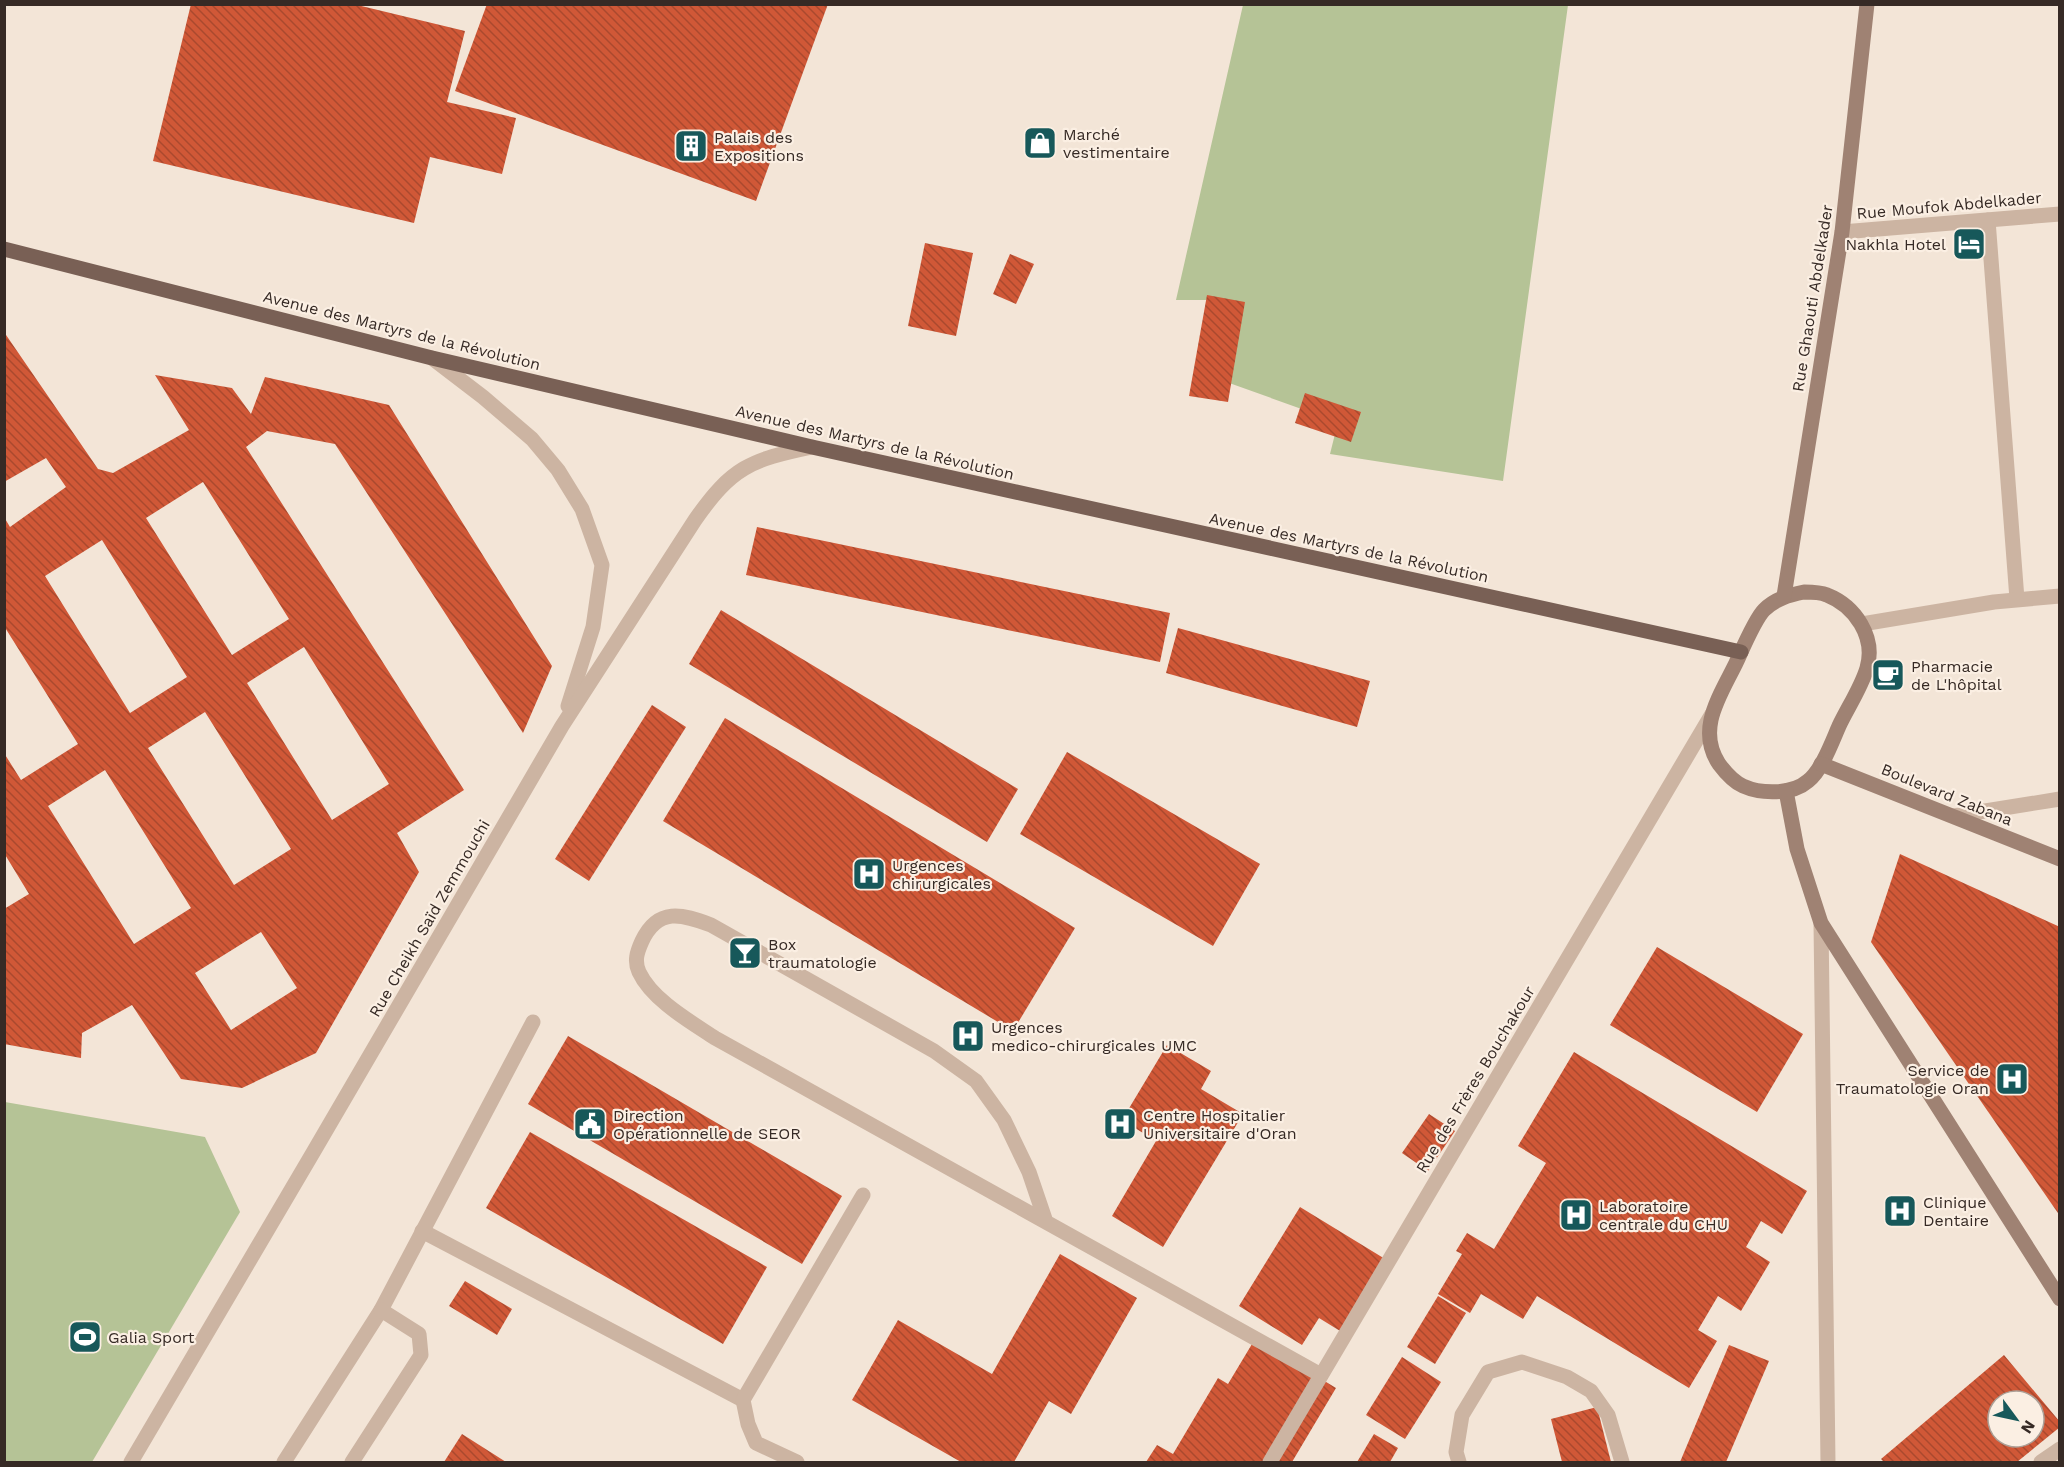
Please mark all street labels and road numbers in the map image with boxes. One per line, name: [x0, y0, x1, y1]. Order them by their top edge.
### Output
street label: Rue Moufok Abdelkader: [1856, 188, 2043, 223]
street label: Rue Ghaouti Abdelkader: [1788, 203, 1837, 393]
street label: Avenue des Martyrs de la Révolution: [261, 287, 543, 374]
street label: Avenue des Martyrs de la Révolution: [734, 401, 1016, 484]
street label: Avenue des Martyrs de la Révolution: [1207, 509, 1490, 586]
street label: Boulevard Zabana: [1878, 759, 2015, 829]
street label: Rue Cheikh Saïd Zemmouchi: [365, 816, 494, 1020]
street label: Rue des Frères Bouchakour: [1412, 982, 1539, 1176]

